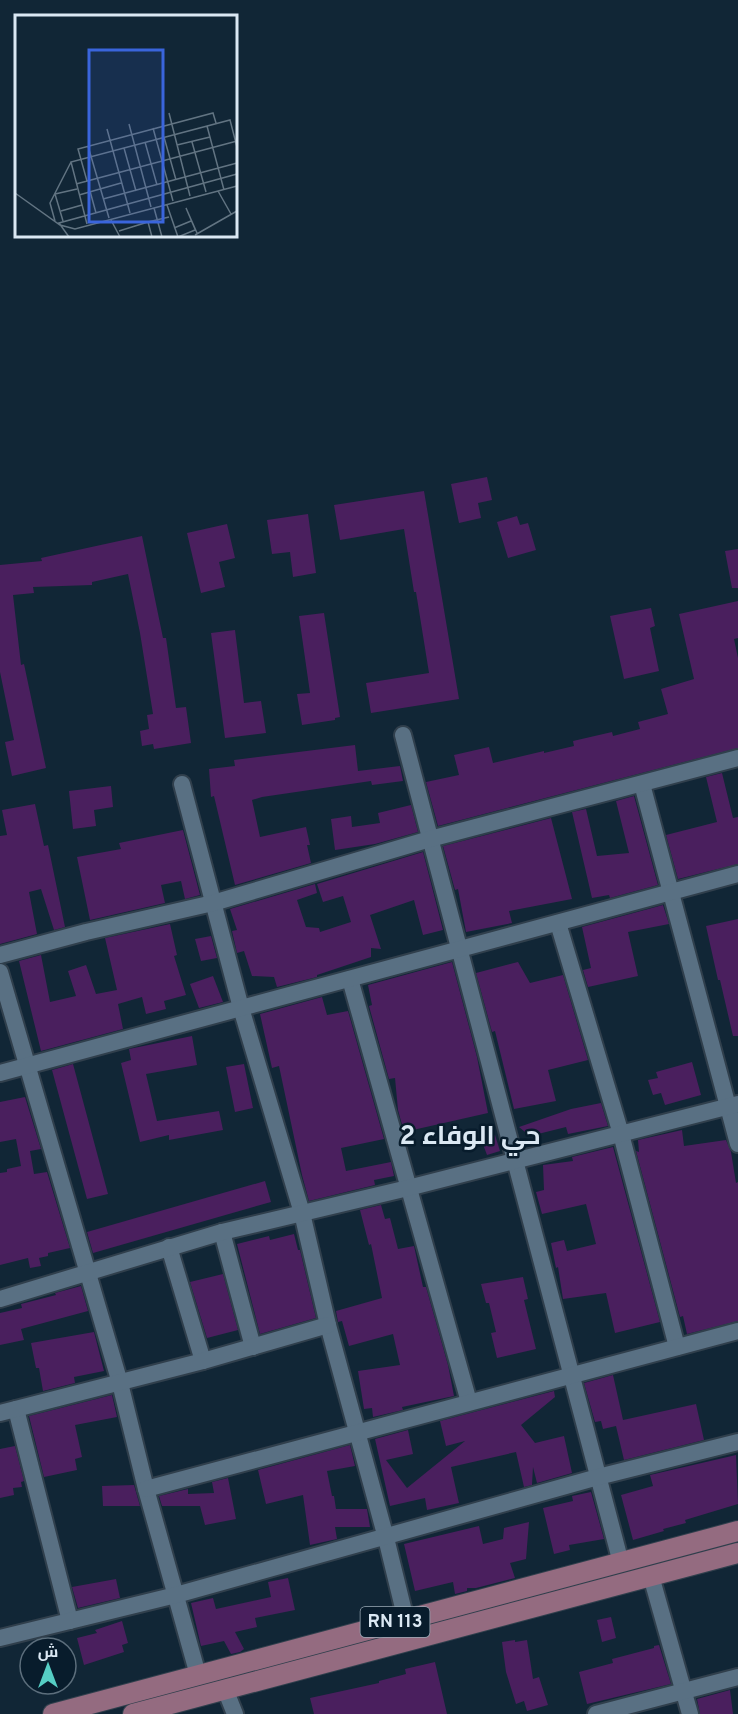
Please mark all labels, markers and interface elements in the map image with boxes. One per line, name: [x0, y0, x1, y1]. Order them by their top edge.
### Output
inset map: [15, 15, 237, 237]
district label: حي الوفاء 2: [400, 1121, 540, 1156]
road number: RN 113: [360, 1607, 430, 1637]
north arrow: [18, 1636, 78, 1696]
text: ش: [38, 1643, 58, 1663]

